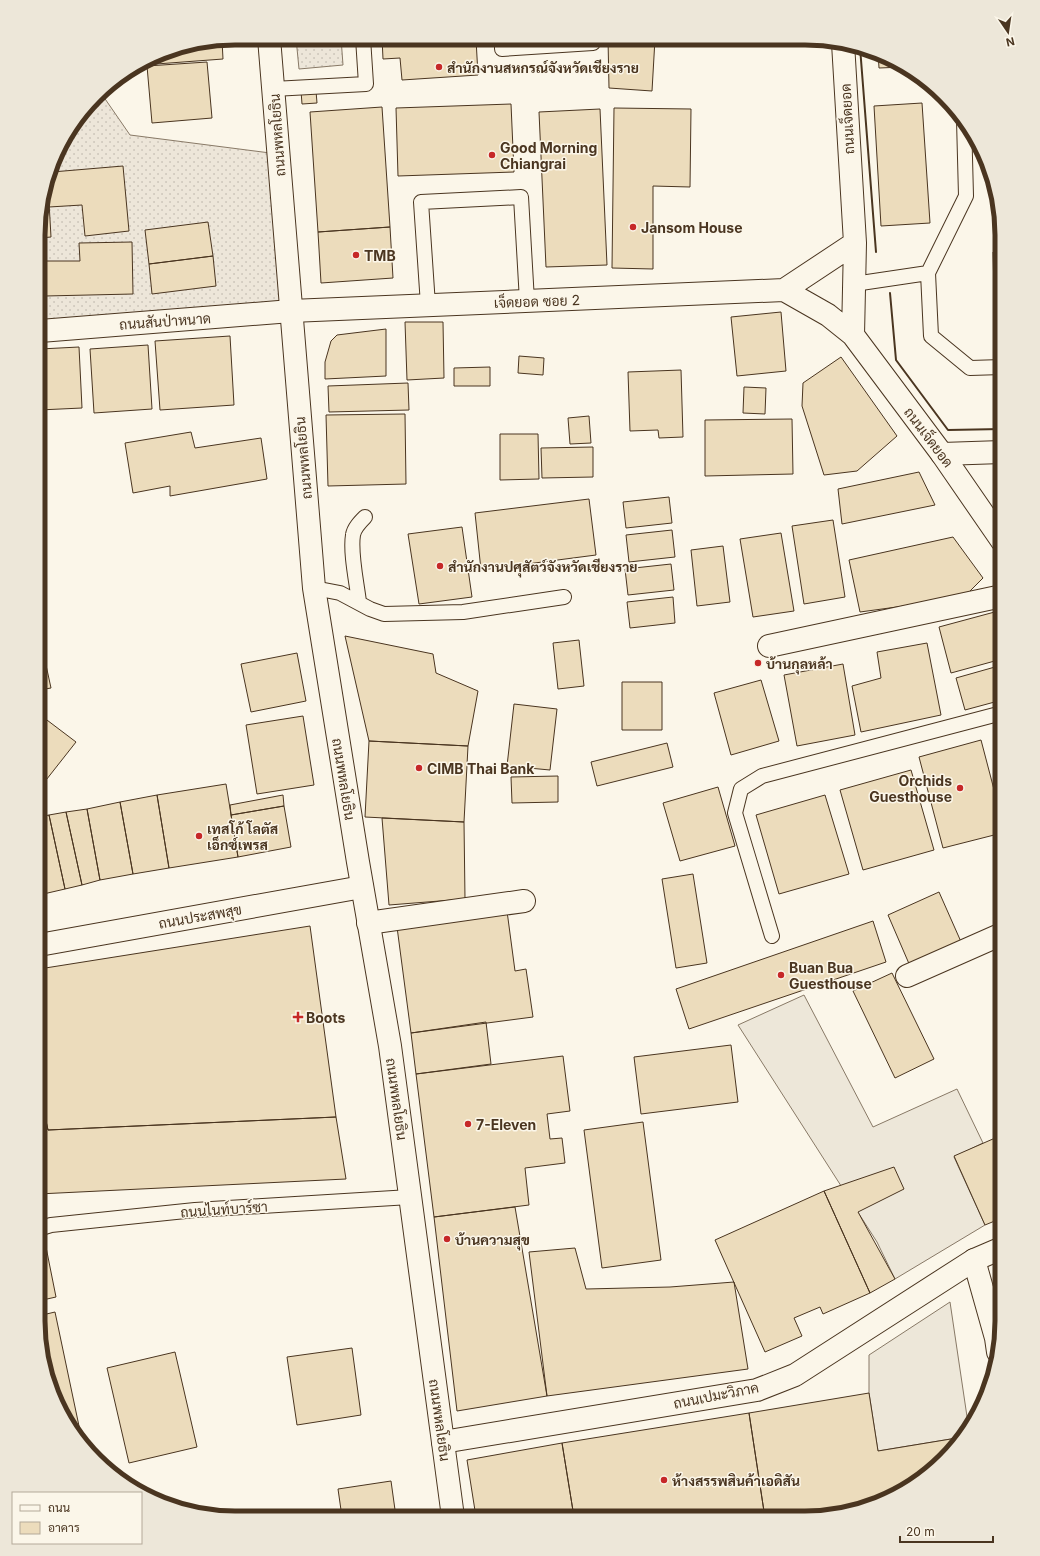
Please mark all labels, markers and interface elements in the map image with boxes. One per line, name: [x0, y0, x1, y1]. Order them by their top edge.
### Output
north arrow: [988, 12, 1028, 52]
text: N: [1005, 34, 1016, 50]
place label: สำนักงานสหกรณ์จังหวัดเชียงราย: [447, 59, 639, 76]
marker: สำนักงานสหกรณ์จังหวัดเชียงราย: [434, 62, 444, 72]
street label: ถนนเจ็ดยอด: [837, 83, 857, 155]
street label: ถนนพหลโยธิน: [266, 93, 288, 177]
place label: Good Morning Chiangrai: [500, 139, 597, 172]
marker: Good Morning Chiangrai: [487, 150, 497, 160]
place label: Jansom House: [641, 219, 743, 236]
marker: Jansom House: [628, 222, 638, 232]
place label: TMB: [364, 247, 396, 264]
marker: TMB: [351, 250, 361, 260]
street label: เจ็ดยอด ซอย 2: [494, 291, 580, 311]
street label: ถนนสันป่าหนาด: [119, 309, 211, 333]
street label: ถนนเจ็ดยอด: [901, 404, 957, 470]
street label: ถนนพหลโยธิน: [291, 416, 315, 500]
place label: สำนักงานปศุสัตว์จังหวัดเชียงราย: [448, 558, 638, 578]
marker: สำนักงานปศุสัตว์จังหวัดเชียงราย: [435, 561, 445, 571]
place label: บ้านกุลหล้า: [766, 655, 833, 675]
marker: บ้านกุลหล้า: [753, 658, 763, 668]
street label: ถนนพหลโยธิน: [329, 737, 359, 821]
place label: CIMB Thai Bank: [427, 760, 535, 777]
marker: CIMB Thai Bank: [414, 763, 424, 773]
place label: Orchids Guesthouse: [869, 772, 952, 805]
marker: Orchids Guesthouse: [955, 783, 965, 793]
place label: เทสโก้ โลตัส เอ็กซ์เพรส: [207, 820, 278, 853]
marker: เทสโก้ โลตัส เอ็กซ์เพรส: [194, 831, 204, 841]
street label: ถนนประสพสุข: [157, 900, 243, 934]
place label: Buan Bua Guesthouse: [789, 959, 872, 992]
marker: Buan Bua Guesthouse: [776, 970, 786, 980]
place label: Boots: [306, 1009, 345, 1026]
marker: Boots: [293, 1012, 303, 1022]
street label: ถนนพหลโยธิน: [383, 1057, 411, 1141]
place label: 7-Eleven: [476, 1116, 536, 1133]
marker: 7-Eleven: [463, 1119, 473, 1129]
street label: ถนนไนท์บาร์ซา: [180, 1197, 268, 1221]
place label: บ้านความสุข: [455, 1231, 530, 1251]
marker: บ้านความสุข: [442, 1234, 452, 1244]
street label: ถนนพหลโยธิน: [426, 1378, 454, 1462]
street label: ถนนเปมะวิภาค: [672, 1378, 760, 1412]
place label: ห้างสรรพสินค้าเอดิสัน: [672, 1472, 800, 1489]
marker: ห้างสรรพสินค้าเอดิสัน: [659, 1475, 669, 1485]
legend: [12, 1492, 142, 1544]
text: ถนน: [48, 1500, 71, 1515]
scale bar: [900, 1518, 993, 1544]
text: อาคาร: [48, 1520, 80, 1535]
text: 20 m: [906, 1524, 935, 1539]

